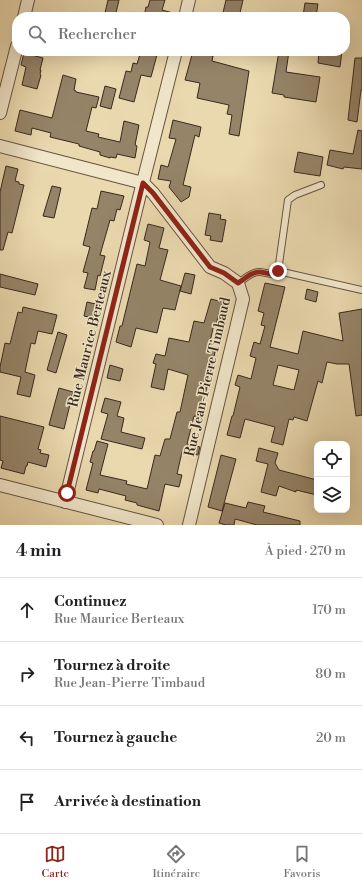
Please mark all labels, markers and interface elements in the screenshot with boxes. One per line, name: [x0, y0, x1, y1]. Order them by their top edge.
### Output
search box: [12, 12, 350, 56]
icon: search: [26, 23, 48, 45]
text: Rechercher: [58, 25, 137, 44]
route end: [269, 262, 287, 280]
street label: Rue Maurice Berteaux: [64, 268, 116, 409]
street label: Rue Jean-Pierre Timbaud: [181, 296, 235, 458]
map controls: [314, 441, 350, 513]
button: locate: [314, 441, 350, 477]
button: layers: [314, 477, 350, 513]
route start: [58, 484, 76, 502]
text: 4 min: [16, 540, 61, 562]
text: À pied · 270 m: [265, 543, 346, 559]
text: Continuez: [54, 592, 126, 611]
icon: ahead: [16, 599, 38, 621]
text: 170 m: [312, 602, 346, 618]
text: Rue Maurice Berteaux: [54, 611, 184, 627]
text: Tournez à droite: [54, 656, 170, 675]
icon: right: [16, 663, 38, 685]
text: 80 m: [315, 666, 346, 682]
text: Rue Jean-Pierre Timbaud: [54, 675, 205, 691]
icon: left: [16, 727, 38, 749]
text: Tournez à gauche: [54, 728, 177, 747]
text: 20 m: [316, 730, 346, 746]
icon: arrive: [16, 791, 38, 813]
text: Arrivée à destination: [54, 792, 201, 811]
tab: Carte: [42, 843, 69, 881]
tab: Itinéraire: [152, 843, 200, 881]
tab: Favoris: [284, 843, 320, 881]

